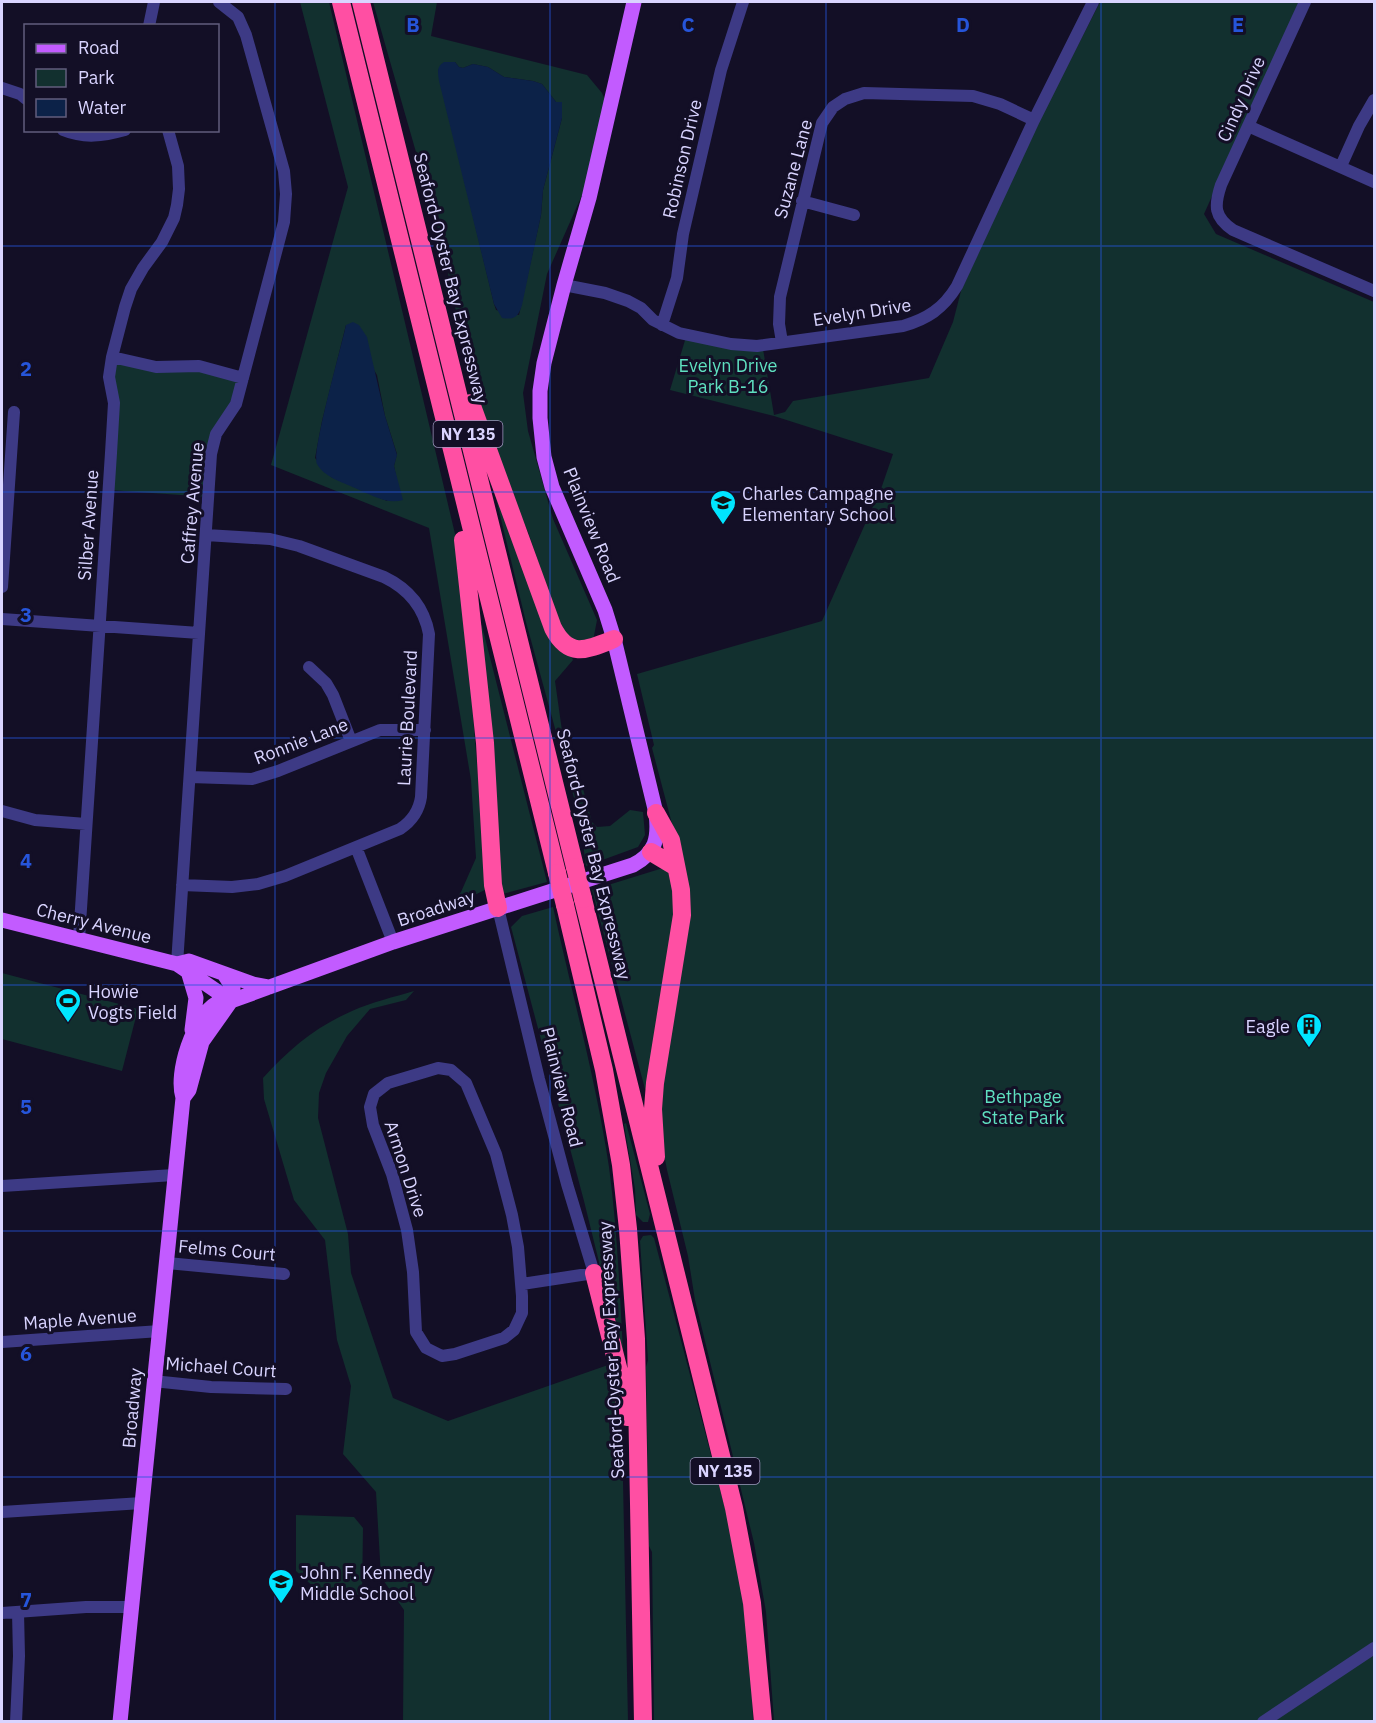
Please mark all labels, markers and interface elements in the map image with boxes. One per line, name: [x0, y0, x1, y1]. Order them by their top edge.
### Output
text: B: [406, 11, 420, 38]
text: C: [681, 11, 695, 38]
text: D: [956, 11, 970, 38]
text: E: [1232, 11, 1244, 38]
legend: [24, 24, 219, 132]
text: Road: [78, 36, 119, 59]
street label: Cindy Drive: [1212, 52, 1270, 145]
text: Park: [78, 66, 115, 89]
text: Water: [78, 96, 127, 119]
street label: Robinson Drive: [657, 97, 707, 221]
street label: Suzane Lane: [769, 117, 817, 221]
street label: Seaford-Oyster Bay Expressway: [409, 150, 493, 406]
street label: Evelyn Drive: [811, 293, 913, 331]
park label: Evelyn Drive Park B-16: [678, 354, 778, 398]
text: 2: [20, 355, 32, 382]
road number: NY 135: [434, 421, 502, 447]
street label: Caffrey Avenue: [175, 441, 209, 565]
street label: Plainview Road: [558, 464, 626, 586]
street label: Silber Avenue: [73, 469, 103, 581]
place label: Charles Campagne Elementary School: [742, 482, 894, 526]
school or university icon: Charles Campagne Elementary School: [708, 488, 738, 526]
text: 3: [20, 601, 32, 628]
street label: Laurie Boulevard: [392, 649, 422, 787]
street label: Ronnie Lane: [251, 712, 351, 770]
street label: Seaford-Oyster Bay Expressway: [552, 726, 636, 982]
text: 4: [20, 847, 32, 874]
street label: Broadway: [394, 885, 478, 931]
street label: Cherry Avenue: [34, 898, 154, 948]
place label: Howie Vogts Field: [88, 980, 177, 1024]
sports icon: Howie Vogts Field: [53, 986, 83, 1024]
building icon: Eagle: [1294, 1011, 1324, 1049]
place label: Eagle: [1246, 1015, 1290, 1038]
street label: Plainview Road: [536, 1025, 588, 1149]
park label: Bethpage State Park: [981, 1085, 1065, 1129]
text: 5: [20, 1093, 32, 1120]
street label: Armon Drive: [380, 1118, 432, 1220]
street label: Seaford-Oyster Bay Expressway: [593, 1221, 629, 1479]
street label: Felms Court: [177, 1234, 277, 1266]
street label: Maple Avenue: [22, 1304, 138, 1334]
text: 6: [20, 1340, 32, 1367]
street label: Michael Court: [165, 1352, 277, 1382]
street label: Broadway: [117, 1367, 147, 1449]
road number: NY 135: [690, 1458, 760, 1484]
place label: John F. Kennedy Middle School: [300, 1561, 432, 1605]
school or university icon: John F. Kennedy Middle School: [266, 1567, 296, 1605]
text: 7: [20, 1586, 32, 1613]

